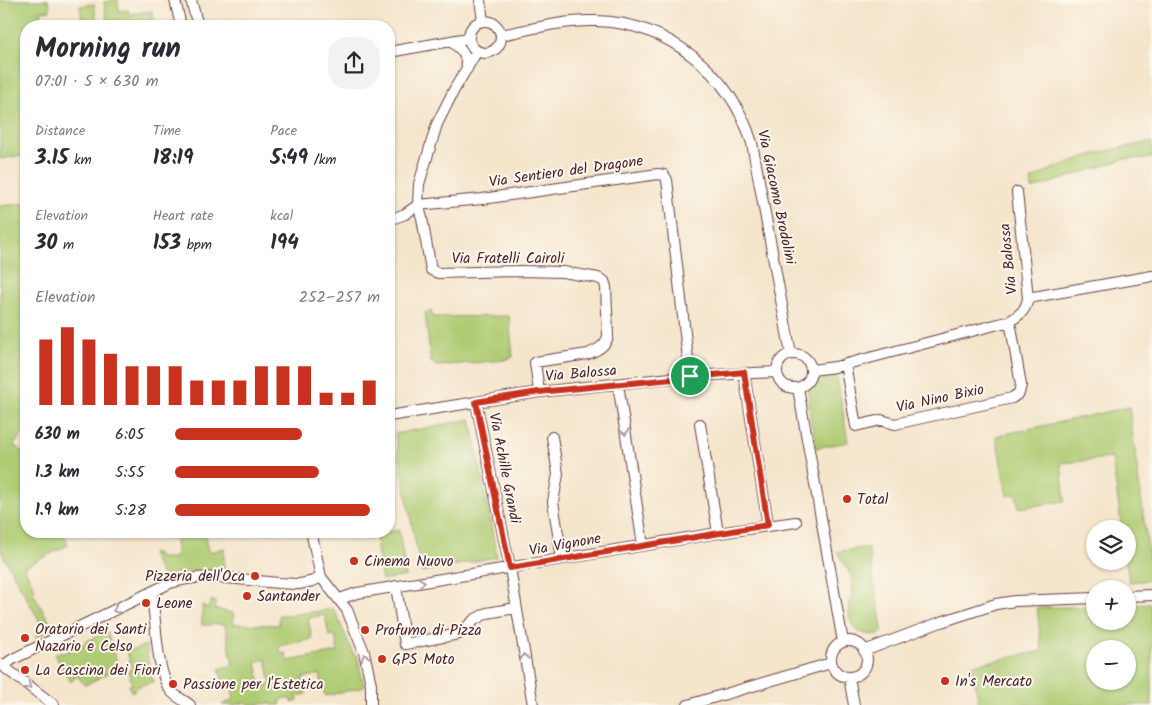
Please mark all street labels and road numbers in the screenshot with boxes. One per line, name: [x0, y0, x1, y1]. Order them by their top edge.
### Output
street label: Via Giacomo Brodolini: [750, 128, 802, 268]
street label: Via Sentiero del Dragone: [487, 149, 645, 195]
street label: Via Balossa: [993, 222, 1025, 296]
street label: Via Fratelli Cairoli: [452, 247, 566, 271]
street label: Via Balossa: [544, 359, 618, 389]
street label: Via Nino Bixio: [894, 378, 986, 420]
street label: Via Achille Grandi: [482, 411, 527, 527]
street label: Via Vignone: [527, 527, 603, 563]

